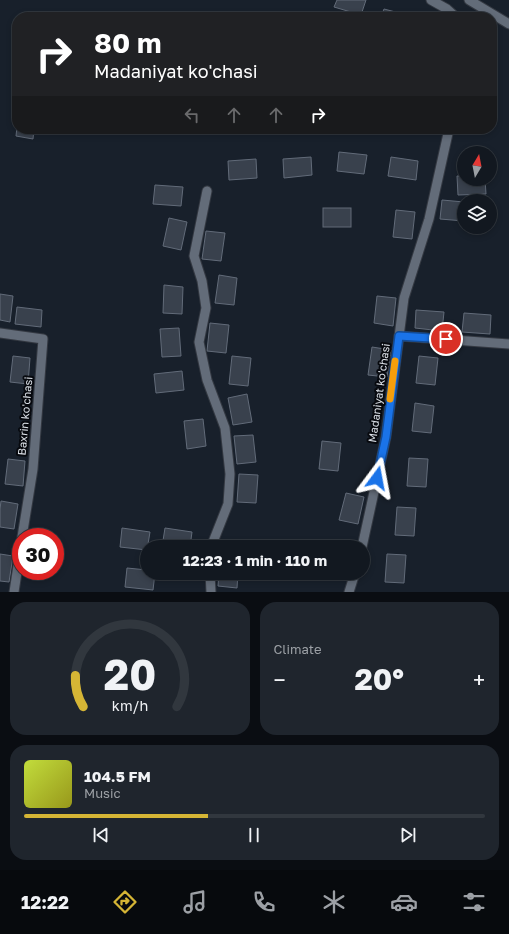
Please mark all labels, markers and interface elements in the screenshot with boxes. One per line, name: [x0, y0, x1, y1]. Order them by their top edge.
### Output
text: 80 m: [94, 26, 162, 59]
icon: right: [28, 28, 80, 80]
text: Madaniyat ko'chasi: [94, 60, 258, 82]
icon: left: [181, 104, 203, 126]
icon: ahead: [223, 104, 245, 126]
icon: ahead: [265, 104, 287, 126]
icon: right: [307, 104, 329, 126]
north arrow: [457, 146, 497, 186]
map controls: [457, 146, 497, 234]
button: layers: [457, 194, 497, 234]
pin: [429, 322, 463, 356]
icon: arrive: [435, 328, 457, 350]
street label: Madaniyat ko'chasi: [365, 342, 392, 443]
street label: Baxrin ko'chasi: [15, 376, 34, 456]
position arrow: [356, 457, 398, 499]
speed limit sign: 30: [12, 528, 64, 580]
text: 12:23 · 1 min · 110 m: [183, 551, 327, 569]
text: Climate: [274, 641, 321, 657]
text: 20: [104, 648, 156, 698]
text: 20°: [355, 661, 404, 697]
text: −: [274, 666, 286, 693]
text: +: [473, 666, 485, 693]
text: km/h: [112, 696, 148, 713]
text: 104.5 FM: [84, 767, 151, 785]
text: Music: [84, 785, 121, 801]
icon: previous: [90, 824, 112, 846]
icon: pause: [243, 824, 265, 846]
icon: next: [397, 824, 419, 846]
icon: directions: [111, 888, 139, 916]
icon: music: [181, 888, 209, 916]
icon: phone: [250, 888, 278, 916]
icon: climate: [320, 888, 348, 916]
icon: car: [390, 888, 418, 916]
icon: filters: [460, 888, 488, 916]
text: 12:22: [21, 891, 69, 913]

